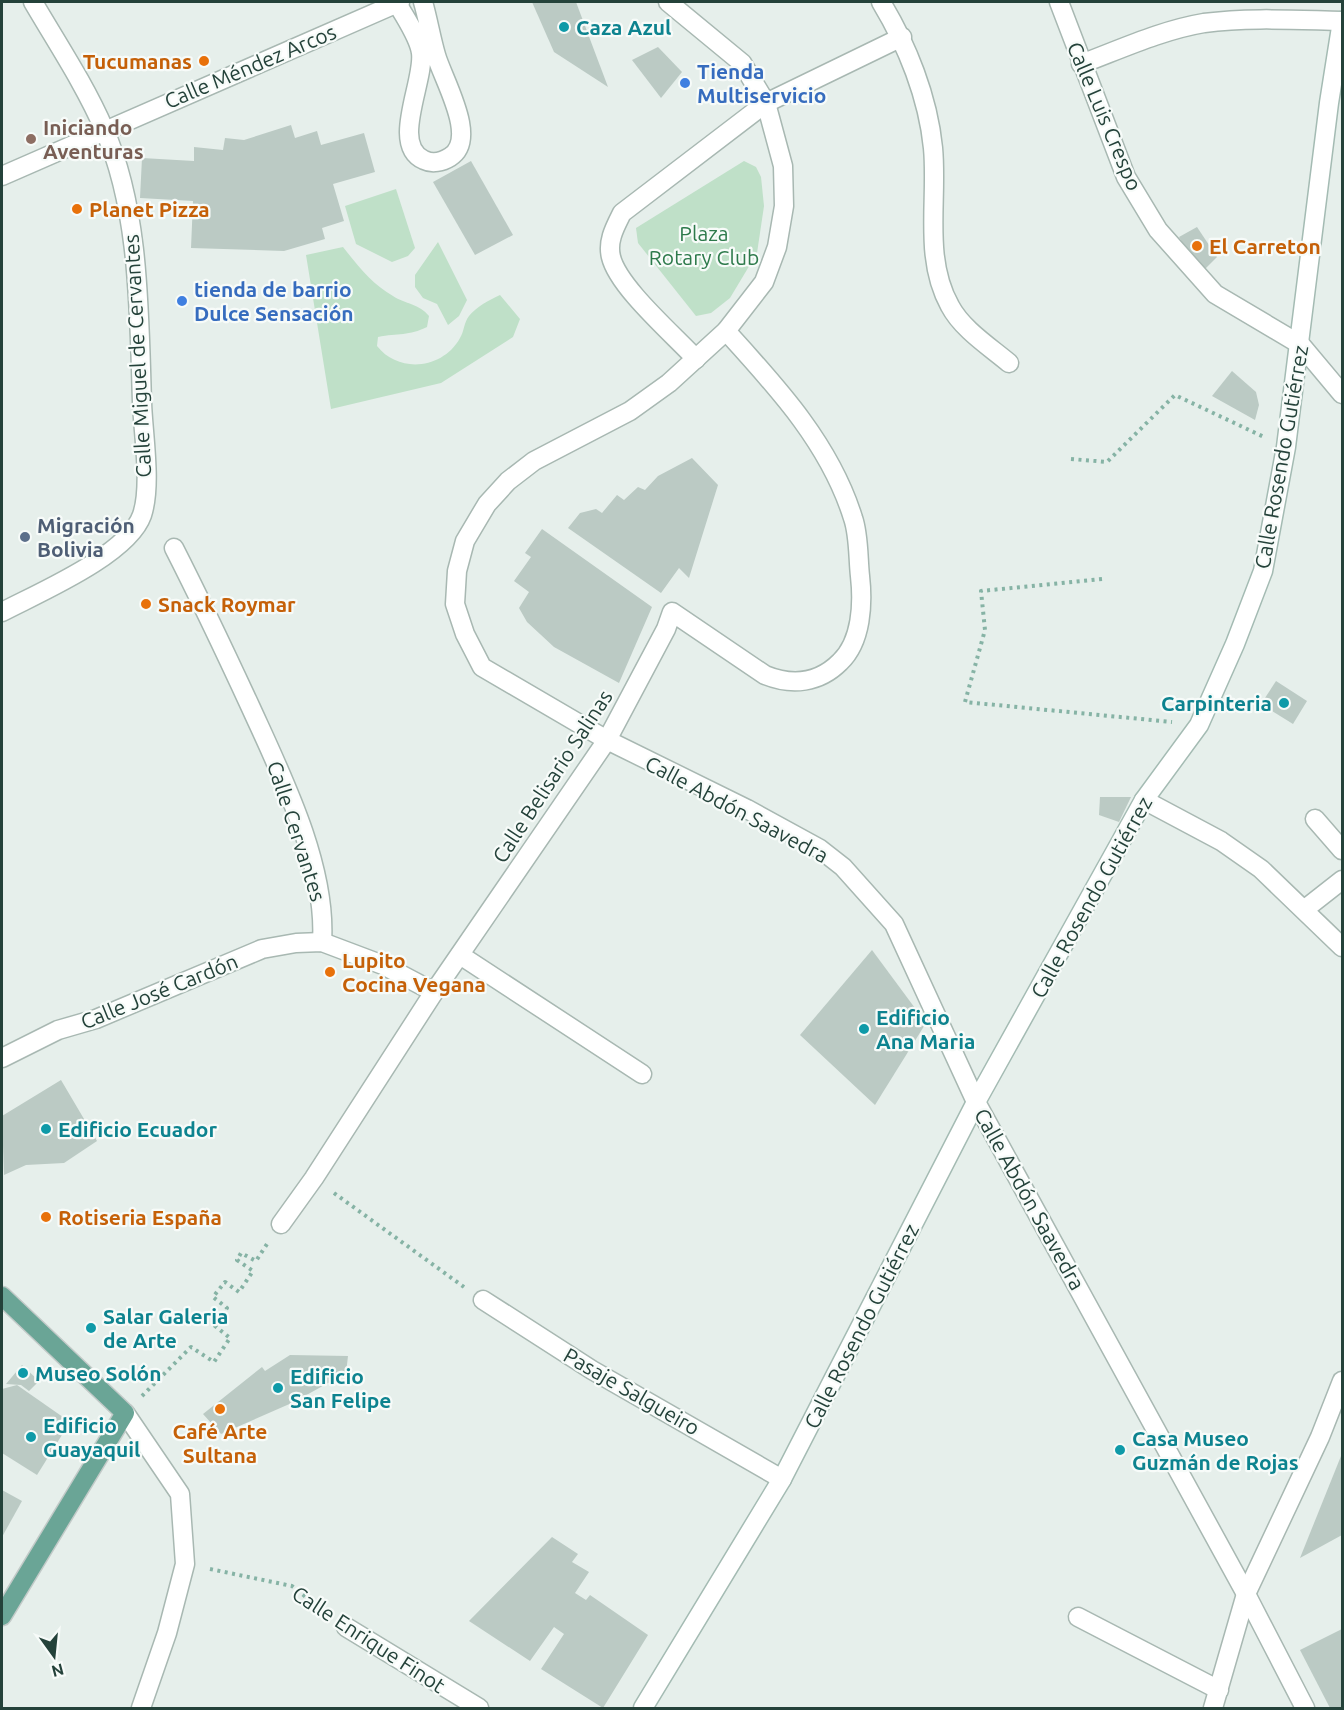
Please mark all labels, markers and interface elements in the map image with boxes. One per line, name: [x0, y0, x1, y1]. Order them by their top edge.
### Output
place label: Caza Azul: [576, 15, 671, 39]
street label: Calle Méndez Arcos: [161, 19, 339, 113]
marker: Caza Azul: [557, 20, 571, 34]
street label: Calle Luis Crespo: [1063, 38, 1147, 194]
place label: Tucumanas: [83, 49, 192, 73]
marker: Tucumanas: [197, 54, 211, 68]
place label: Tienda Multiservicio: [697, 59, 826, 107]
marker: Tienda Multiservicio: [678, 76, 692, 90]
place label: Iniciando Aventuras: [43, 115, 144, 163]
marker: Iniciando Aventuras: [24, 132, 38, 146]
place label: Planet Pizza: [89, 197, 210, 221]
marker: Planet Pizza: [70, 202, 84, 216]
park label: Plaza Rotary Club: [649, 221, 759, 269]
street label: Calle Miguel de Cervantes: [119, 234, 155, 478]
place label: El Carreton: [1209, 234, 1321, 258]
marker: El Carreton: [1190, 239, 1204, 253]
place label: tienda de barrio Dulce Sensación: [194, 277, 354, 325]
marker: tienda de barrio Dulce Sensación: [175, 294, 189, 308]
street label: Calle Rosendo Gutiérrez: [1250, 343, 1312, 571]
place label: Migración Bolivia: [37, 513, 135, 561]
marker: Migración Bolivia: [18, 530, 32, 544]
place label: Snack Roymar: [158, 592, 296, 616]
marker: Snack Roymar: [139, 597, 153, 611]
street label: Calle Belisario Salinas: [487, 685, 617, 867]
place label: Carpinteria: [1161, 691, 1272, 715]
marker: Carpinteria: [1277, 696, 1291, 710]
street label: Calle Abdón Saavedra: [641, 751, 833, 867]
street label: Calle Cervantes: [263, 758, 331, 904]
street label: Calle Rosendo Gutiérrez: [1026, 792, 1156, 1002]
place label: Lupito Cocina Vegana: [342, 948, 486, 996]
street label: Calle José Cardón: [77, 949, 241, 1033]
marker: Lupito Cocina Vegana: [323, 965, 337, 979]
place label: Edificio Ana Maria: [876, 1005, 975, 1053]
marker: Edificio Ana Maria: [857, 1022, 871, 1036]
street label: Calle Abdón Saavedra: [970, 1104, 1090, 1294]
place label: Edificio Ecuador: [58, 1117, 217, 1141]
marker: Edificio Ecuador: [39, 1122, 53, 1136]
place label: Rotiseria España: [58, 1205, 222, 1229]
marker: Rotiseria España: [39, 1210, 53, 1224]
street label: Calle Rosendo Gutiérrez: [799, 1220, 923, 1432]
place label: Salar Galeria de Arte: [103, 1304, 228, 1352]
marker: Salar Galeria de Arte: [84, 1321, 98, 1335]
street label: Pasaje Salgueiro: [560, 1342, 704, 1440]
place label: Museo Solón: [35, 1361, 161, 1385]
place label: Edificio San Felipe: [290, 1364, 391, 1412]
marker: Museo Solón: [16, 1366, 30, 1380]
marker: Edificio San Felipe: [271, 1381, 285, 1395]
marker: Café Arte Sultana: [213, 1402, 227, 1416]
place label: Edificio Guayaquil: [43, 1413, 140, 1461]
place label: Café Arte Sultana: [173, 1419, 267, 1467]
place label: Casa Museo Guzmán de Rojas: [1132, 1426, 1299, 1474]
marker: Edificio Guayaquil: [24, 1430, 38, 1444]
marker: Casa Museo Guzmán de Rojas: [1113, 1443, 1127, 1457]
street label: Calle Enrique Finot: [288, 1581, 450, 1697]
north arrow: [24, 1626, 84, 1686]
text: N: [50, 1660, 66, 1681]

